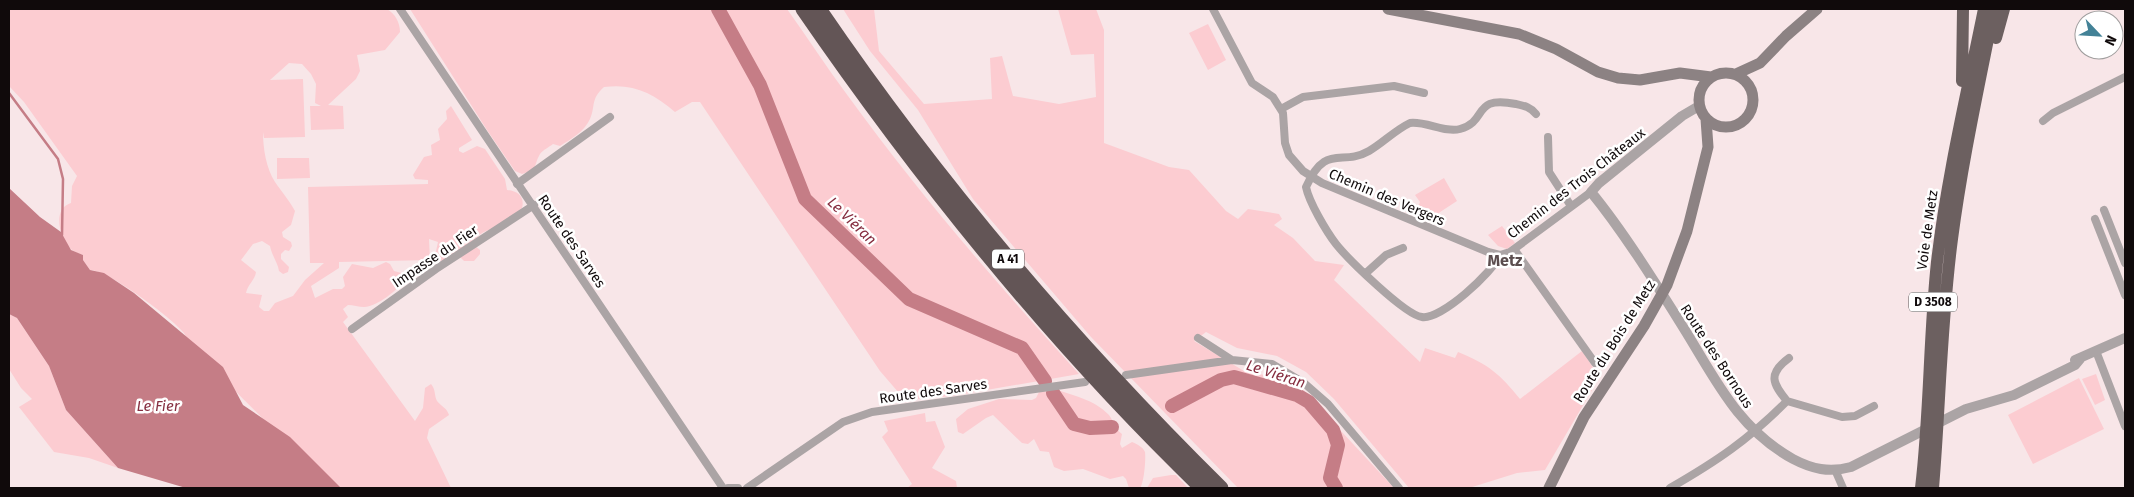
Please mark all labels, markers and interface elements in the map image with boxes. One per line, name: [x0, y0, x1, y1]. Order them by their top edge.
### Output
north arrow: [2074, 10, 2124, 60]
text: N: [2101, 32, 2120, 48]
street label: Chemin des Trois Châteaux: [1504, 124, 1649, 242]
street label: Chemin des Vergers: [1326, 165, 1448, 230]
street label: Voie de Metz: [1913, 189, 1942, 271]
street label: Route des Sarves: [534, 191, 609, 291]
water label: Le Viéran: [824, 193, 880, 249]
street label: Impasse du Fier: [389, 221, 482, 291]
road number: A 41: [992, 250, 1024, 268]
district label: Metz: [1488, 251, 1523, 270]
street label: Route du Bois de Metz: [1570, 277, 1659, 406]
road number: D 3508: [1909, 292, 1957, 312]
street label: Route des Bornous: [1677, 301, 1757, 412]
water label: Le Viéran: [1244, 356, 1308, 392]
street label: Route des Sarves: [878, 375, 989, 407]
water label: Le Fier: [136, 397, 181, 415]

